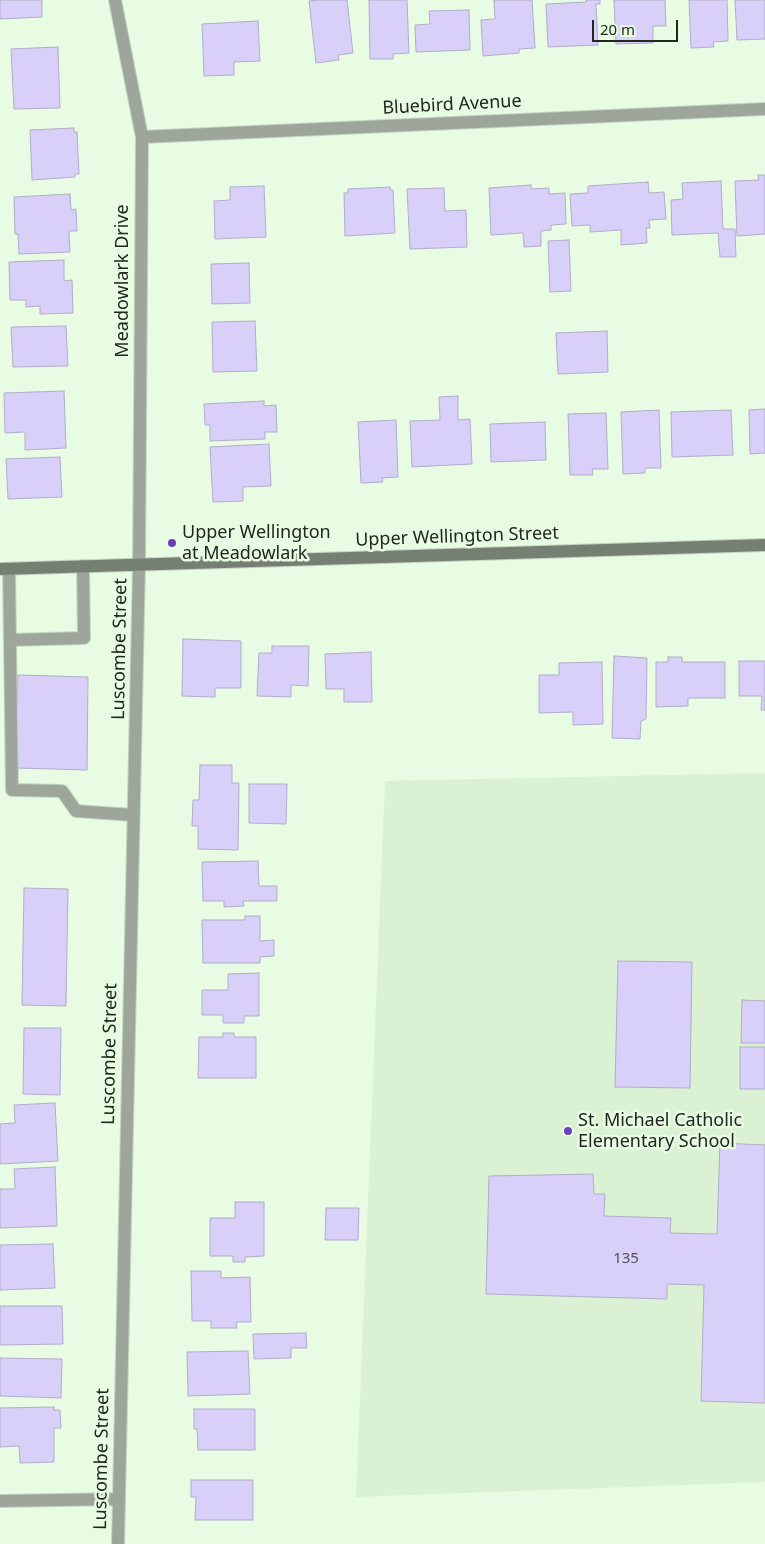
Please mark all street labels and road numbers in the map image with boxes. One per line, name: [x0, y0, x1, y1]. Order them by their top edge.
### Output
street label: Bluebird Avenue: [382, 91, 522, 119]
street label: Meadowlark Drive: [112, 204, 134, 358]
street label: Upper Wellington Street: [355, 523, 559, 551]
street label: Luscombe Street: [108, 578, 132, 720]
street label: Luscombe Street: [98, 983, 122, 1125]
street label: Luscombe Street: [90, 1388, 114, 1530]

